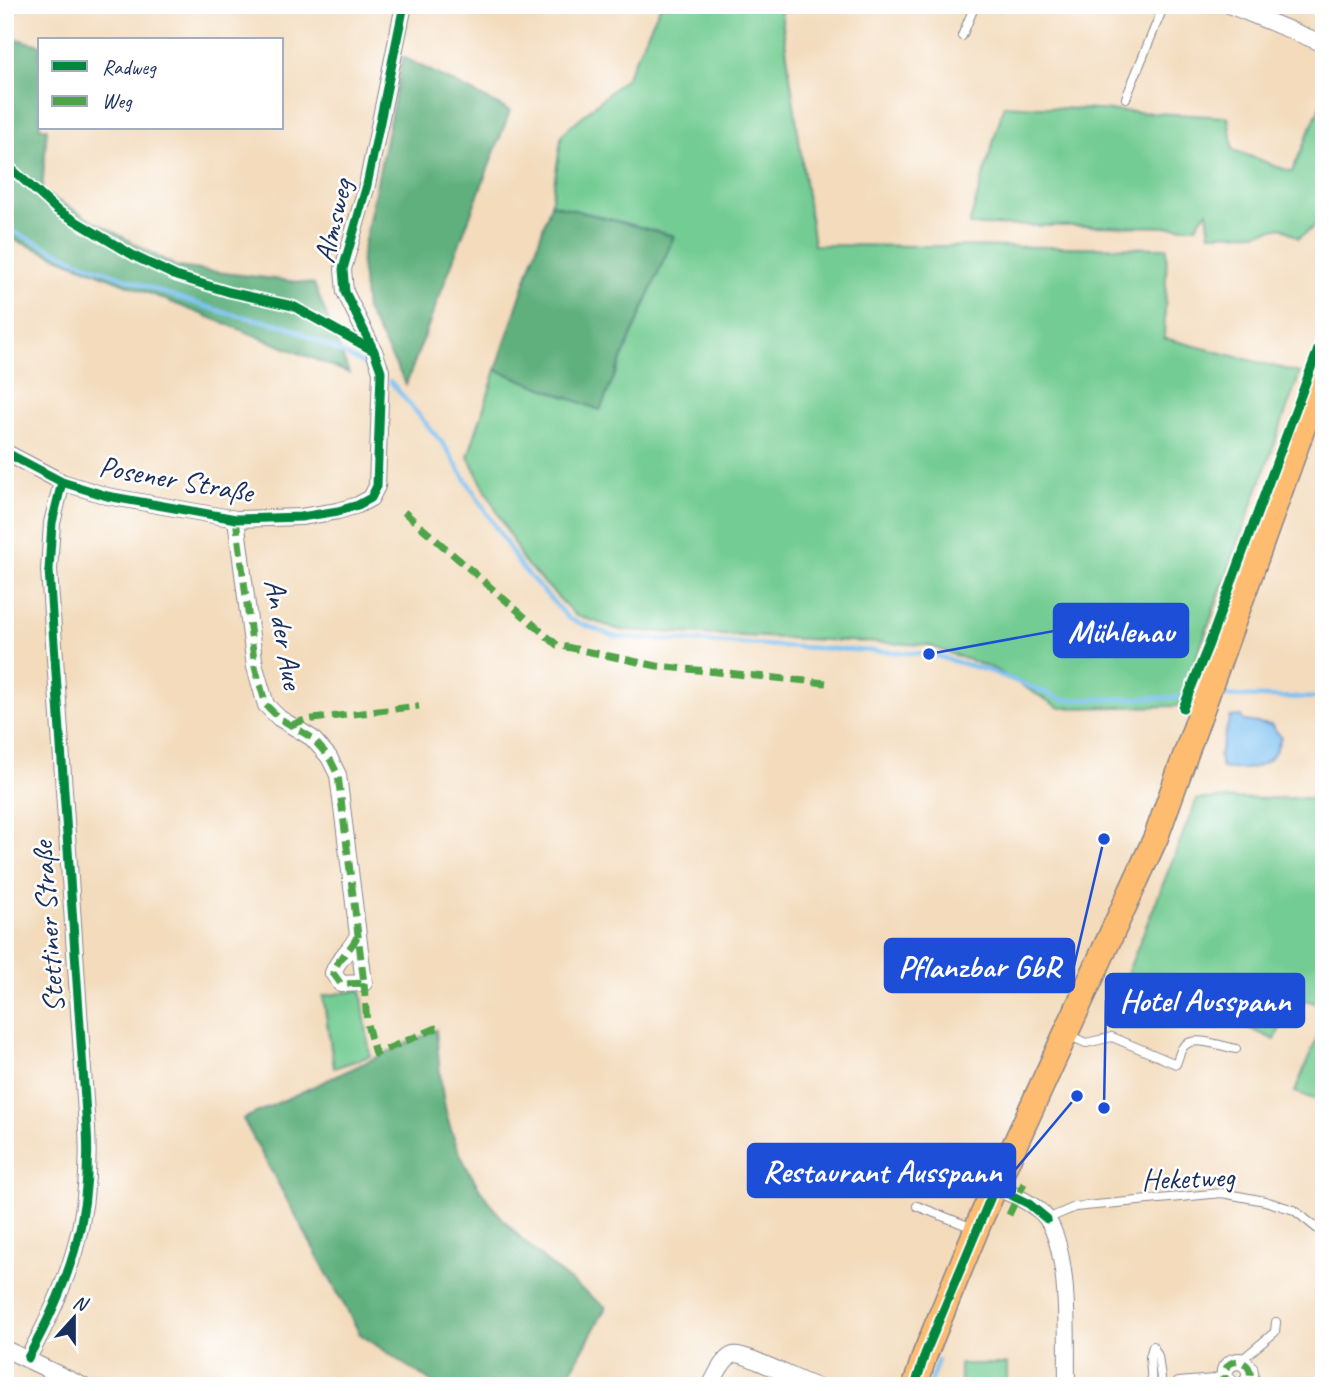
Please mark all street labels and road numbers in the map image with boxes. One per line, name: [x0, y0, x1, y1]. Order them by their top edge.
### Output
street label: Almsweg: [305, 173, 362, 267]
street label: Posener Straße: [96, 447, 258, 512]
street label: An der Aue: [256, 576, 313, 694]
street label: Stettiner Straße: [23, 838, 73, 1014]
street label: Heketweg: [1141, 1157, 1237, 1199]

